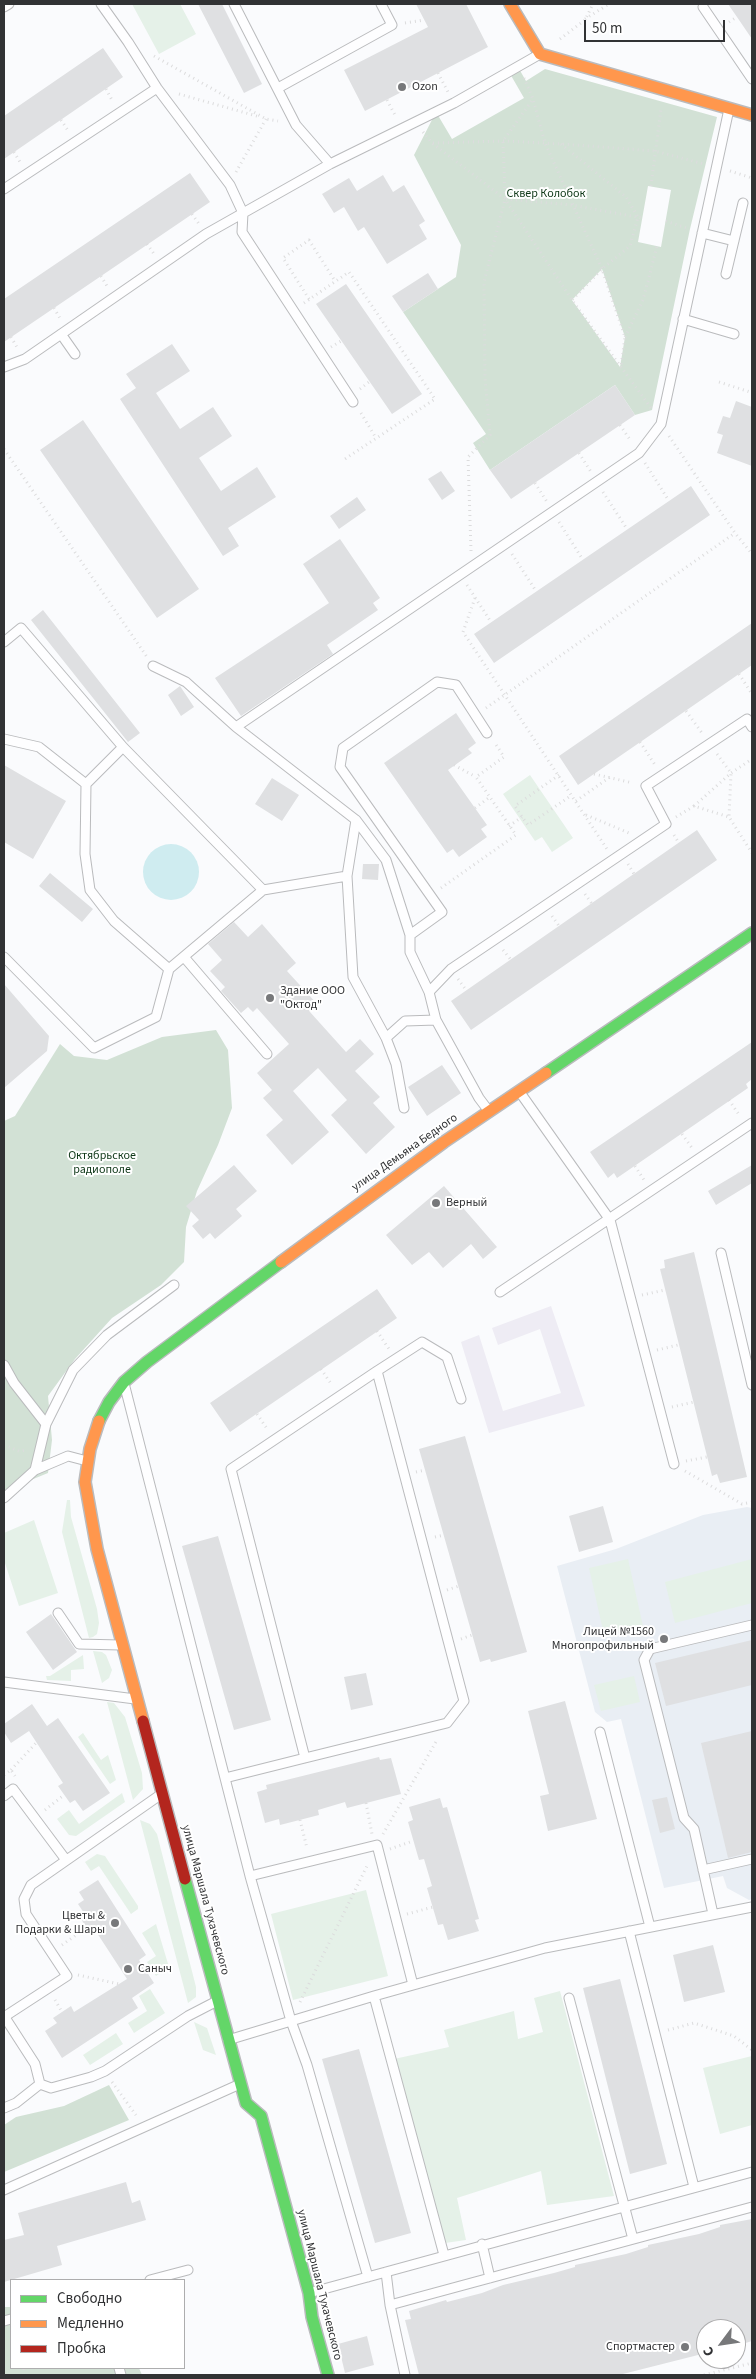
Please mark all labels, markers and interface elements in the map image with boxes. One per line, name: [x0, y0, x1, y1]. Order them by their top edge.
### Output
scale bar: [586, 10, 727, 42]
text: 50 m: [592, 18, 622, 39]
place label: Ozon: [412, 80, 438, 94]
marker: Ozon: [396, 81, 408, 93]
park label: Сквер Колобок: [506, 187, 586, 201]
place label: Здание ООО "Октод": [280, 984, 345, 1012]
marker: Здание ООО "Октод": [264, 992, 276, 1004]
street label: улица Демьяна Бедного: [349, 1111, 461, 1195]
park label: Октябрьское радиополе: [68, 1149, 136, 1177]
place label: Верный: [446, 1196, 487, 1210]
marker: Верный: [430, 1197, 442, 1209]
place label: Лицей №1560 Многопрофильный: [552, 1625, 654, 1653]
marker: Лицей №1560 Многопрофильный: [658, 1633, 670, 1645]
street label: улица Маршала Тухачевского: [178, 1823, 232, 1977]
place label: Цветы & Подарки & Шары: [15, 1909, 105, 1937]
marker: Цветы & Подарки & Шары: [109, 1917, 121, 1929]
place label: Саныч: [138, 1962, 172, 1976]
marker: Саныч: [122, 1963, 134, 1975]
street label: улица Маршала Тухачевского: [293, 2208, 345, 2362]
legend: [10, 2279, 185, 2369]
text: Свободно: [57, 2288, 122, 2309]
text: Медленно: [57, 2313, 124, 2334]
north arrow: [696, 2319, 746, 2369]
text: Пробка: [57, 2338, 106, 2359]
place label: Спортмастер: [606, 2340, 675, 2354]
marker: Спортмастер: [679, 2341, 691, 2353]
text: С: [698, 2343, 720, 2360]

